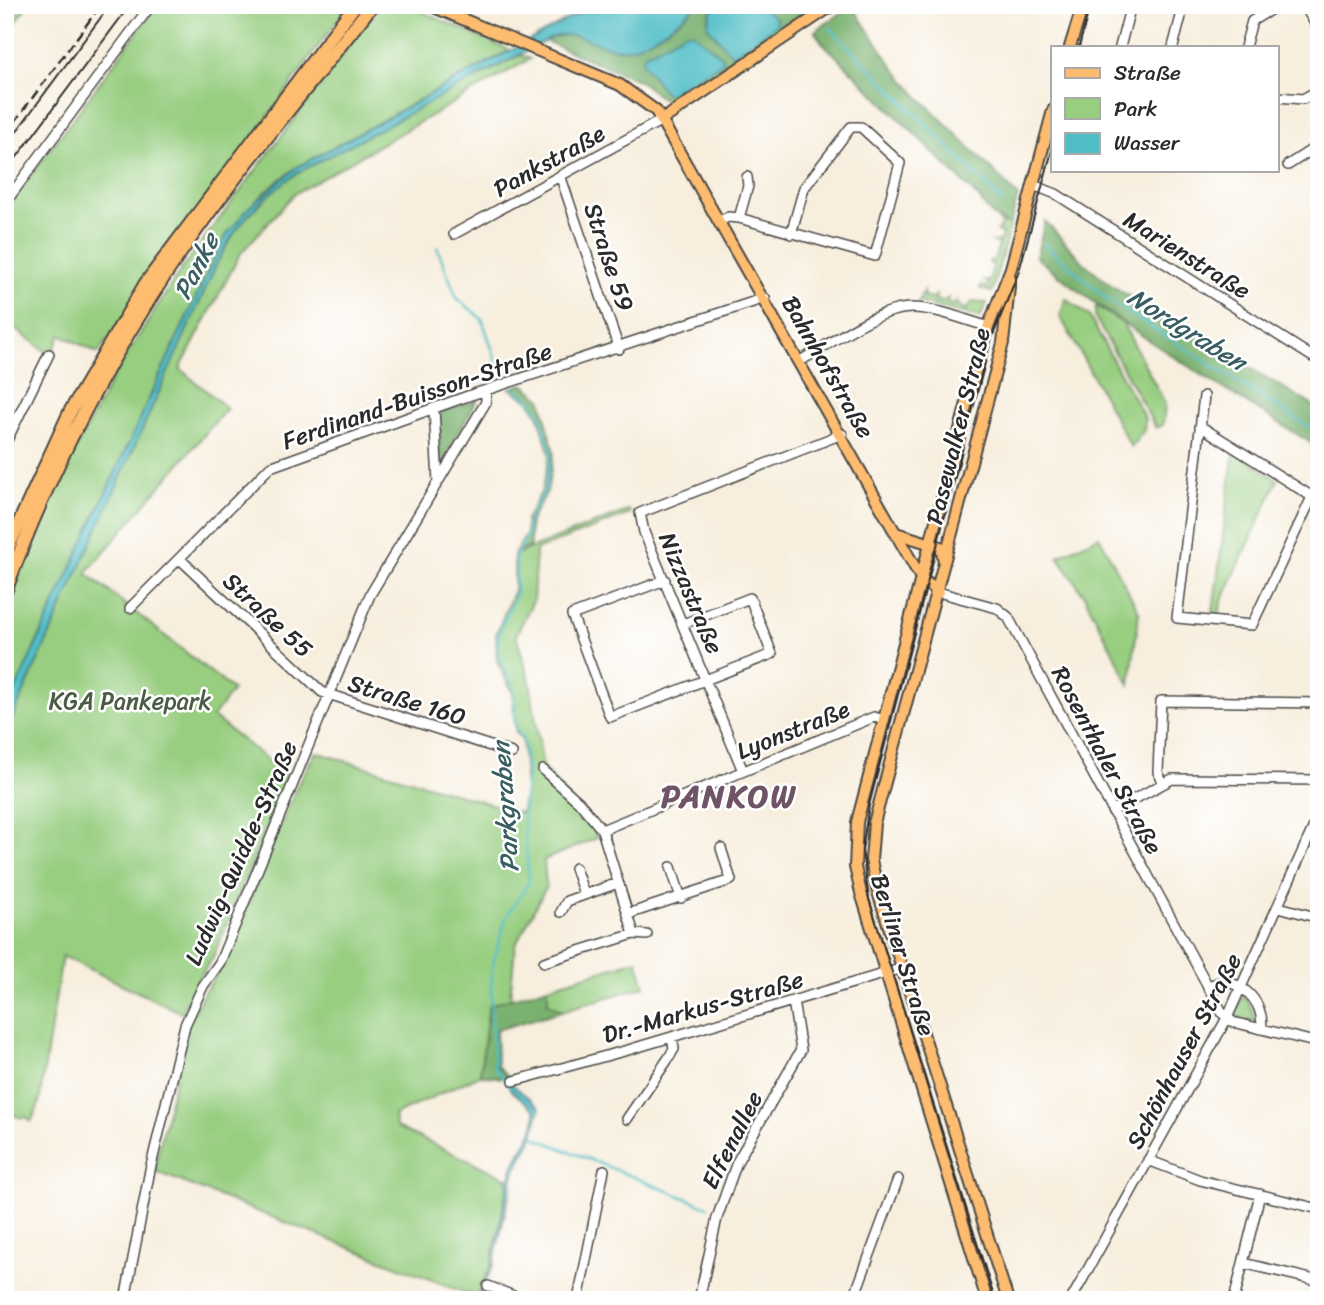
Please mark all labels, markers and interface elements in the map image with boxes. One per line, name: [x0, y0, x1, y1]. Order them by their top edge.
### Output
legend: [1051, 46, 1278, 172]
text: Straße: [1114, 54, 1181, 92]
text: Park: [1114, 90, 1157, 128]
street label: Pankstraße: [485, 113, 613, 209]
text: Wasser: [1114, 124, 1181, 162]
street label: Straße 59: [572, 197, 646, 317]
street label: Marienstraße: [1115, 199, 1259, 311]
water label: Panke: [160, 222, 234, 308]
water label: Nordgraben: [1118, 274, 1258, 385]
street label: Bahnhofstraße: [770, 287, 886, 447]
street label: Pasewalker Straße: [913, 323, 1003, 529]
street label: Ferdinand-Buisson-Straße: [276, 330, 558, 462]
street label: Nizzastraße: [646, 525, 736, 661]
street label: Straße 55: [213, 561, 323, 669]
street label: Rosenthaler Straße: [1040, 658, 1175, 862]
street label: Straße 160: [343, 662, 471, 738]
park label: KGA Pankepark: [49, 680, 212, 722]
street label: Lyonstraße: [730, 688, 856, 772]
street label: Ludwig-Quidde-Straße: [173, 734, 309, 972]
water label: Parkgraben: [477, 737, 533, 874]
district label: PANKOW: [661, 768, 797, 825]
street label: Berliner Straße: [858, 869, 948, 1041]
street label: Schönhauser Straße: [1114, 945, 1254, 1157]
street label: Dr.-Markus-Straße: [598, 958, 808, 1056]
street label: Elfenallee: [689, 1083, 775, 1197]

